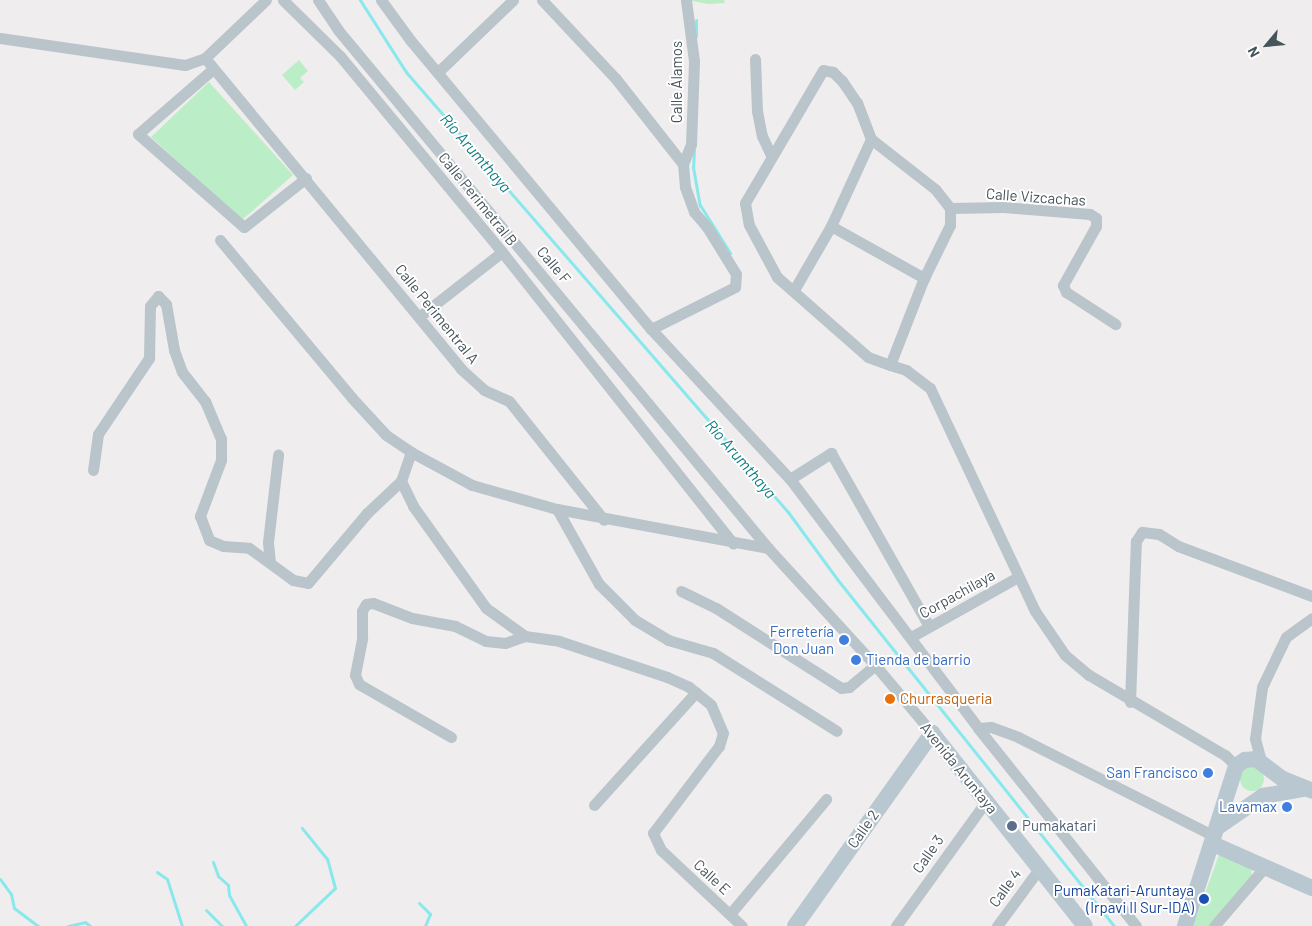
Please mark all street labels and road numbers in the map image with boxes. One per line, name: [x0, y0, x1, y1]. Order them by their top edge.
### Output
street label: Calle Álamos: [668, 41, 686, 123]
street label: Calle Perimetral B: [435, 149, 521, 249]
street label: Calle Vizcachas: [985, 185, 1087, 209]
street label: Calle F: [533, 243, 575, 287]
street label: Calle Perimentral A: [391, 261, 483, 367]
street label: Corpachilaya: [916, 566, 998, 622]
street label: Avenida Aruntaya: [917, 719, 1001, 817]
street label: Calle 2: [843, 806, 883, 852]
street label: Calle 3: [909, 832, 947, 876]
street label: Calle E: [690, 856, 734, 898]
street label: Calle 4: [985, 865, 1025, 911]

